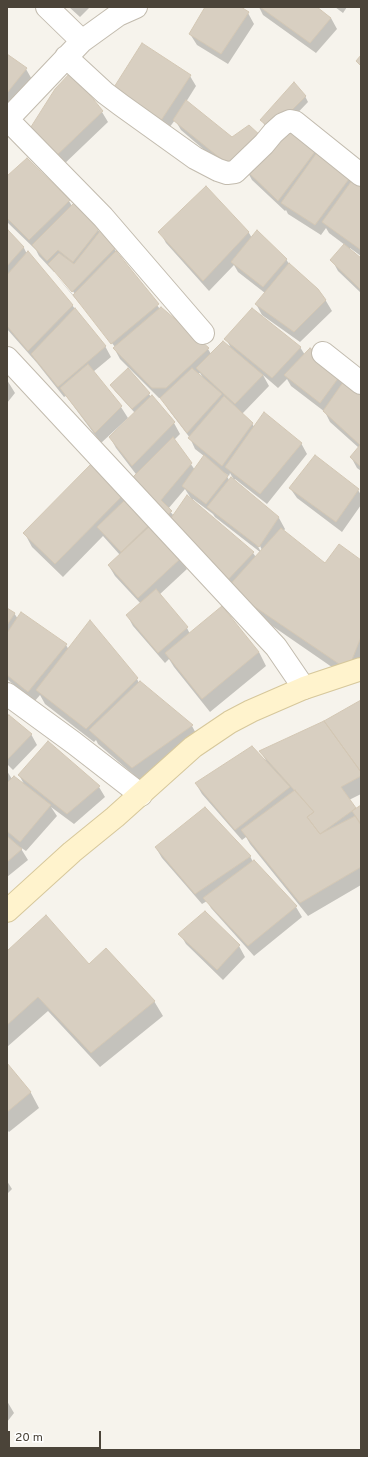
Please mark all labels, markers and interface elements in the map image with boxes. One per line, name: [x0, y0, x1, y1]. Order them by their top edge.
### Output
scale bar: [10, 1423, 103, 1449]
text: 20 m: [15, 1430, 43, 1446]

